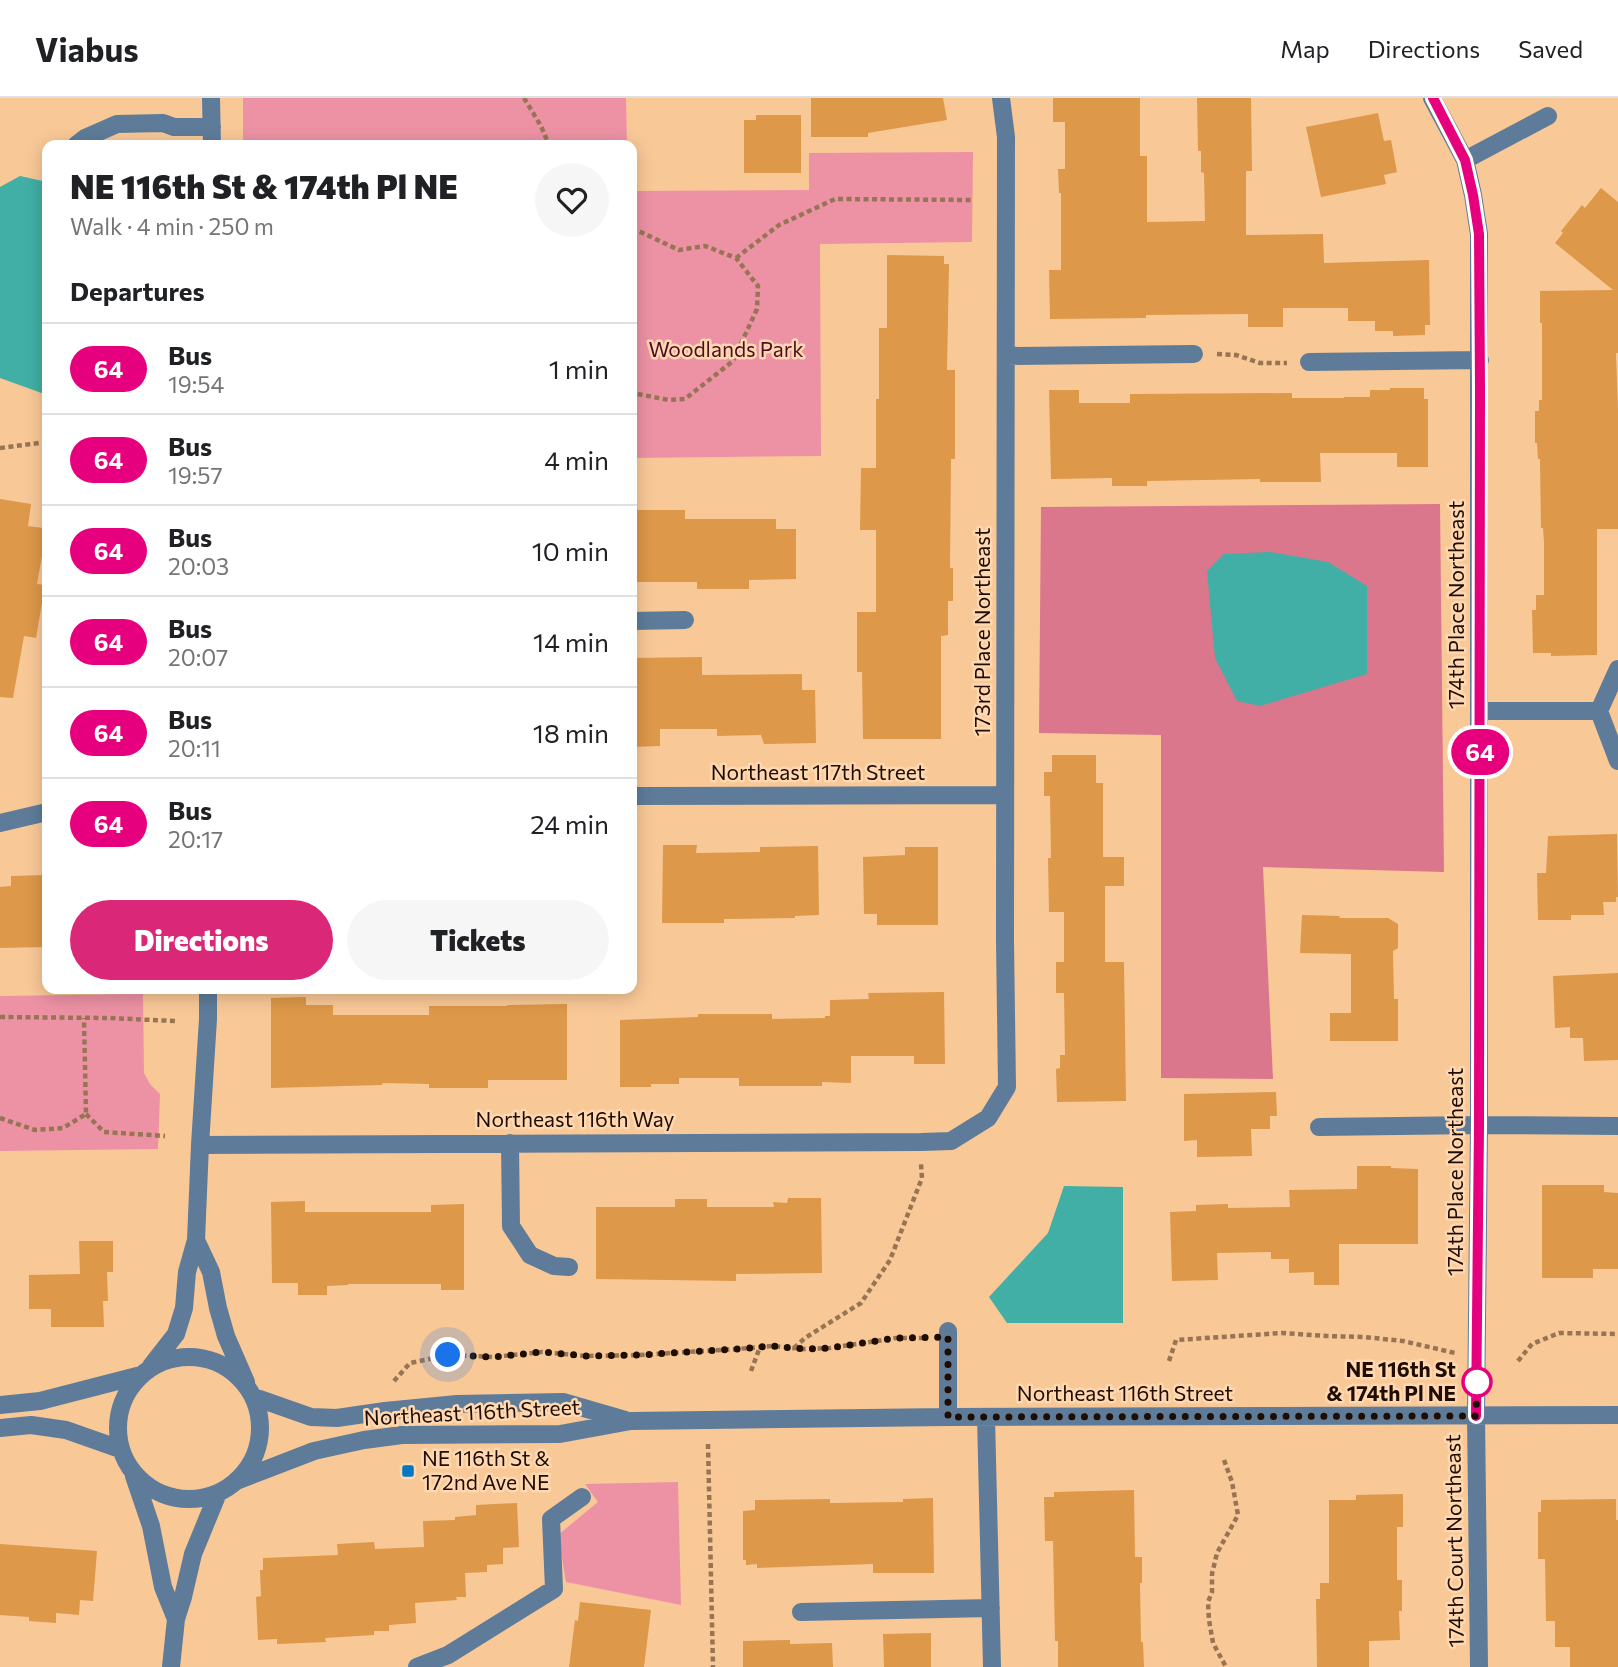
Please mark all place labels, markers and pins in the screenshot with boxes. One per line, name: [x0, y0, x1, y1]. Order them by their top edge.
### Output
place label: NE 116th St & 174th Pl NE: [1327, 1356, 1456, 1405]
marker: NE 116th St & 174th Pl NE: [1462, 1367, 1492, 1397]
place label: NE 116th St & 172nd Ave NE: [422, 1445, 550, 1494]
marker: NE 116th St & 172nd Ave NE: [400, 1463, 416, 1479]

